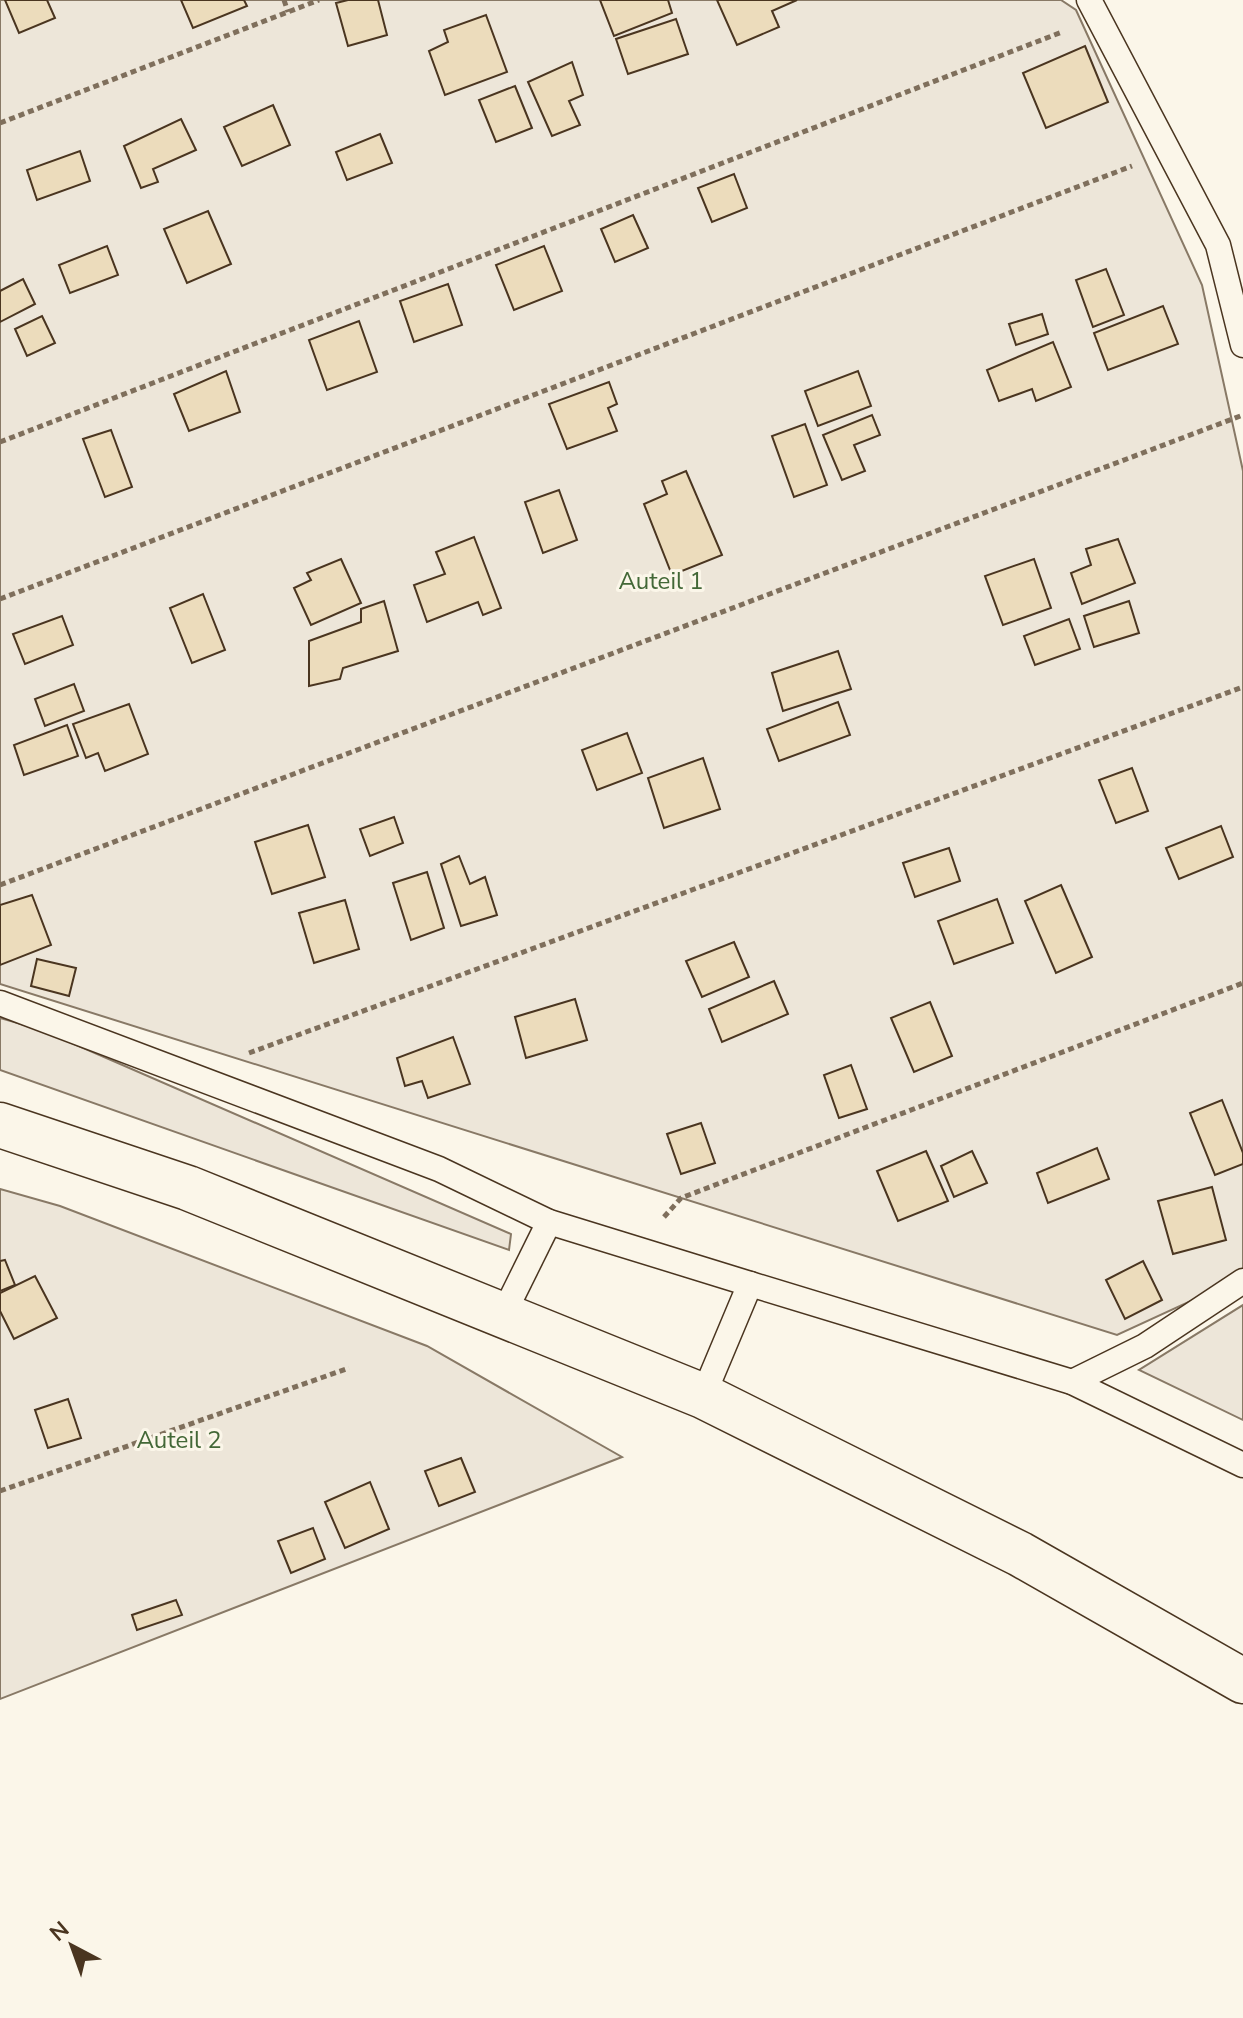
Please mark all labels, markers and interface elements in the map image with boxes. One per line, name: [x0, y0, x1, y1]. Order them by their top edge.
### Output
park label: Auteil 1: [618, 565, 704, 597]
park label: Auteil 2: [136, 1424, 222, 1456]
north arrow: [32, 1906, 112, 1986]
text: N: [43, 1915, 76, 1948]

